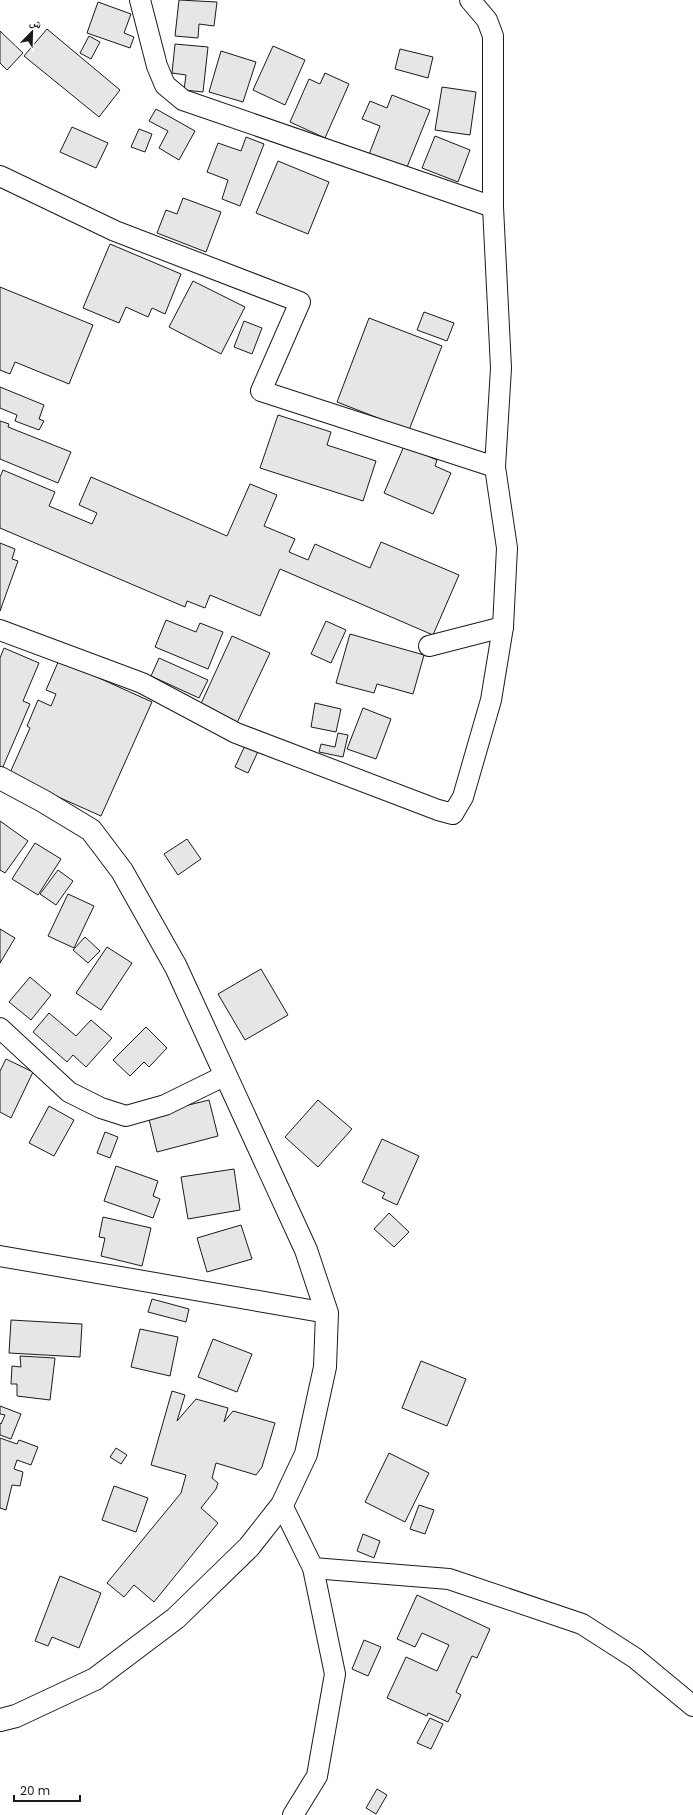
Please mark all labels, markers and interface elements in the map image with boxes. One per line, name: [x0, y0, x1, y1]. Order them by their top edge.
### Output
north arrow: [12, 12, 52, 52]
text: ش: [27, 13, 45, 33]
scale bar: [14, 1777, 80, 1803]
text: 20 m: [20, 1782, 50, 1799]

